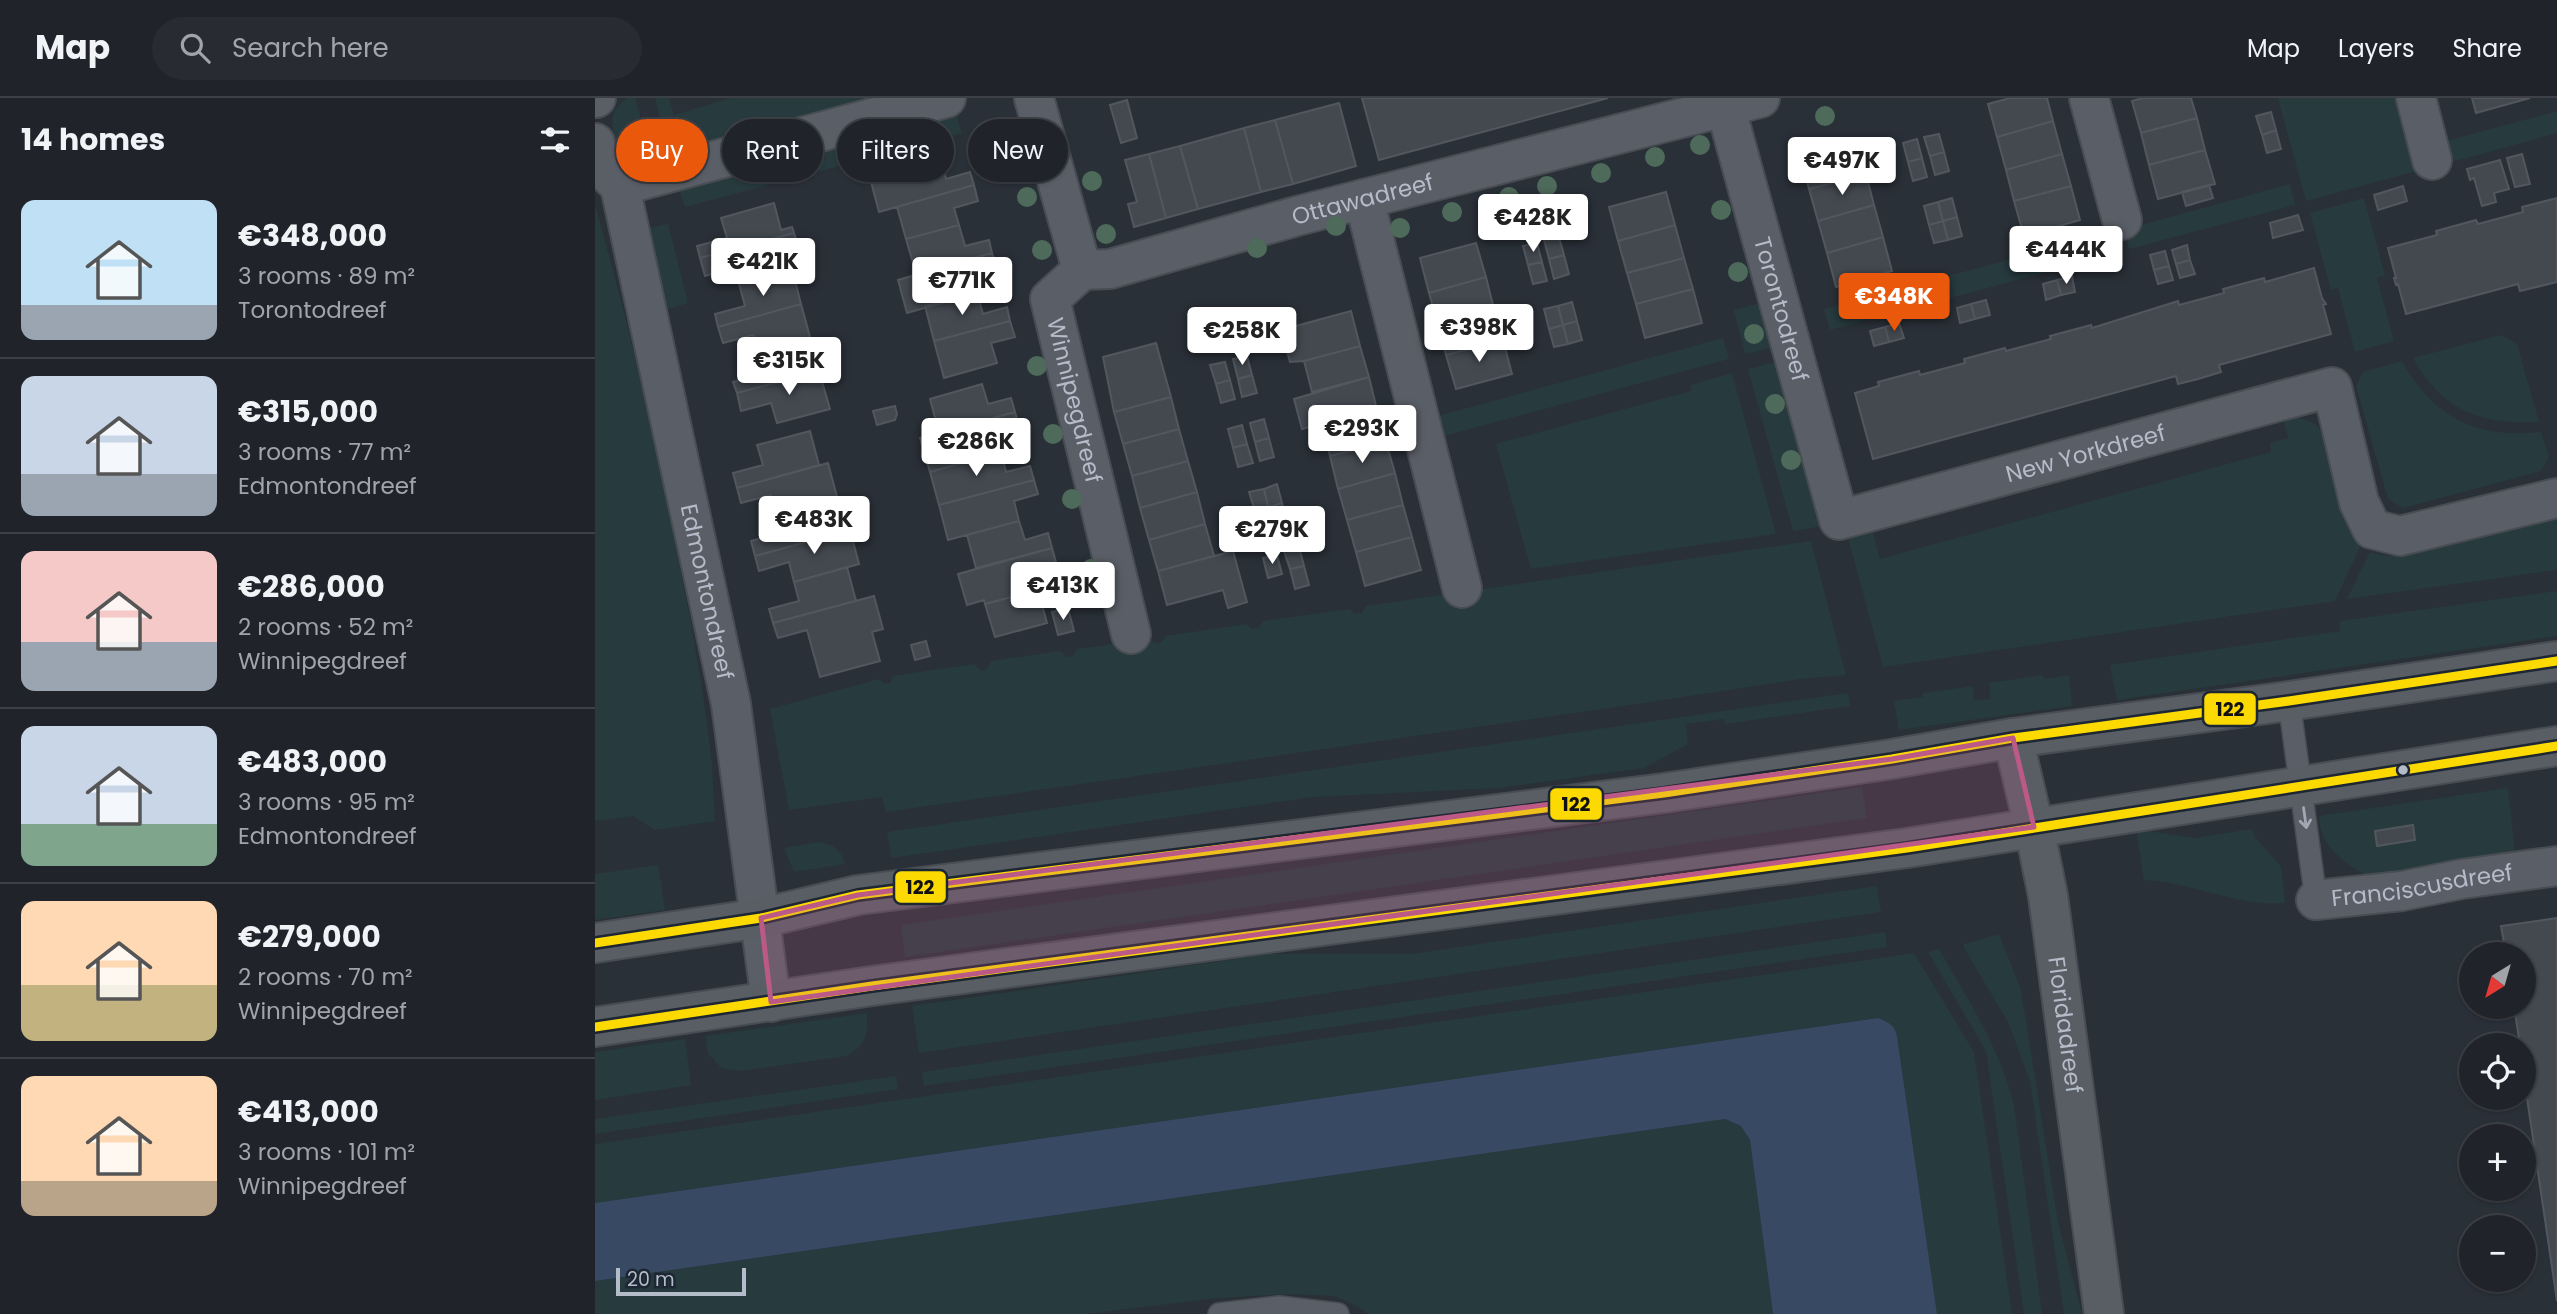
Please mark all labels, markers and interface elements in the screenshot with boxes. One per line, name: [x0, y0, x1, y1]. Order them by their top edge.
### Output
search box: [152, 17, 642, 80]
text: Map: [35, 24, 110, 71]
icon: search: [176, 29, 214, 67]
text: Search here: [232, 30, 389, 66]
text: Map: [2247, 32, 2300, 65]
text: Layers: [2338, 32, 2414, 65]
text: Share: [2452, 32, 2522, 65]
text: 14 homes: [21, 118, 165, 161]
chip: Buy: [616, 119, 708, 182]
chip: Rent: [722, 119, 823, 182]
chip: Filters: [837, 119, 954, 182]
chip: New: [968, 119, 1068, 182]
icon: filters: [536, 121, 574, 159]
pin: €497K: [1793, 138, 1891, 197]
text: €497K: [1804, 144, 1880, 176]
street label: Ottawadreef: [1288, 166, 1437, 233]
pin: €428K: [1484, 194, 1582, 254]
text: €428K: [1494, 201, 1572, 233]
text: €348,000: [238, 214, 387, 257]
pin: €444K: [2017, 226, 2115, 286]
icon: home: [77, 228, 161, 312]
street label: Torontodreef: [1746, 233, 1816, 385]
text: €444K: [2025, 233, 2107, 265]
pin: €421K: [714, 238, 812, 298]
text: €421K: [727, 245, 799, 277]
pin: €771K: [913, 258, 1011, 317]
text: 3 rooms · 89 m²: [238, 260, 415, 292]
text: €771K: [928, 264, 996, 296]
pin: €348K: [1845, 274, 1943, 333]
text: €348K: [1855, 280, 1933, 312]
text: Torontodreef: [238, 294, 387, 326]
pin: €398K: [1430, 304, 1528, 364]
pin: €258K: [1193, 308, 1291, 367]
text: €398K: [1440, 311, 1518, 343]
street label: Winnipegdreef: [1039, 314, 1110, 486]
text: €258K: [1203, 314, 1281, 346]
pin: €315K: [740, 338, 838, 397]
text: €315K: [753, 344, 825, 376]
text: €315,000: [238, 390, 378, 433]
icon: home: [77, 404, 161, 488]
pin: €293K: [1313, 406, 1411, 465]
text: €293K: [1324, 412, 1400, 444]
street label: New Yorkdreef: [2002, 417, 2169, 490]
pin: €286K: [927, 418, 1025, 478]
text: €286K: [937, 425, 1015, 457]
text: 3 rooms · 77 m²: [238, 436, 411, 468]
text: Edmontondreef: [238, 470, 417, 502]
pin: €483K: [765, 496, 863, 556]
street label: Edmontondreef: [673, 501, 741, 682]
text: €483K: [775, 503, 853, 535]
pin: €279K: [1223, 506, 1321, 566]
text: €279K: [1235, 513, 1309, 545]
pin: €413K: [1014, 562, 1112, 622]
text: €286,000: [238, 565, 385, 608]
text: €413K: [1027, 569, 1099, 601]
icon: home: [77, 579, 161, 663]
text: 2 rooms · 52 m²: [238, 611, 413, 643]
text: Winnipegdreef: [238, 645, 407, 677]
line badge: 122: [2203, 692, 2257, 726]
text: 122: [2216, 696, 2245, 723]
text: €483,000: [238, 740, 387, 783]
icon: home: [77, 754, 161, 838]
unlabelled marker: [2396, 763, 2410, 777]
text: 3 rooms · 95 m²: [238, 786, 415, 818]
line badge: 122: [1549, 787, 1603, 821]
text: 122: [1562, 791, 1591, 818]
one-way arrow: [2299, 806, 2312, 828]
text: Edmontondreef: [238, 820, 417, 852]
street label: Franciscusdreef: [2330, 856, 2515, 914]
line badge: 122: [894, 870, 947, 904]
text: 122: [906, 874, 935, 901]
text: €279,000: [238, 915, 381, 958]
icon: home: [77, 929, 161, 1013]
north arrow: [2459, 942, 2536, 1018]
map controls: [2459, 942, 2536, 1292]
street label: Floridadreef: [2040, 955, 2090, 1095]
text: 2 rooms · 70 m²: [238, 961, 413, 993]
text: Winnipegdreef: [238, 995, 407, 1027]
button: locate: [2459, 1033, 2536, 1110]
text: €413,000: [238, 1090, 379, 1133]
icon: home: [77, 1104, 161, 1188]
button: +: [2459, 1124, 2536, 1201]
text: 3 rooms · 101 m²: [238, 1136, 415, 1168]
text: Winnipegdreef: [238, 1170, 407, 1202]
button: −: [2459, 1215, 2536, 1292]
scale bar: [616, 1265, 745, 1297]
text: 20 m: [627, 1266, 675, 1293]

